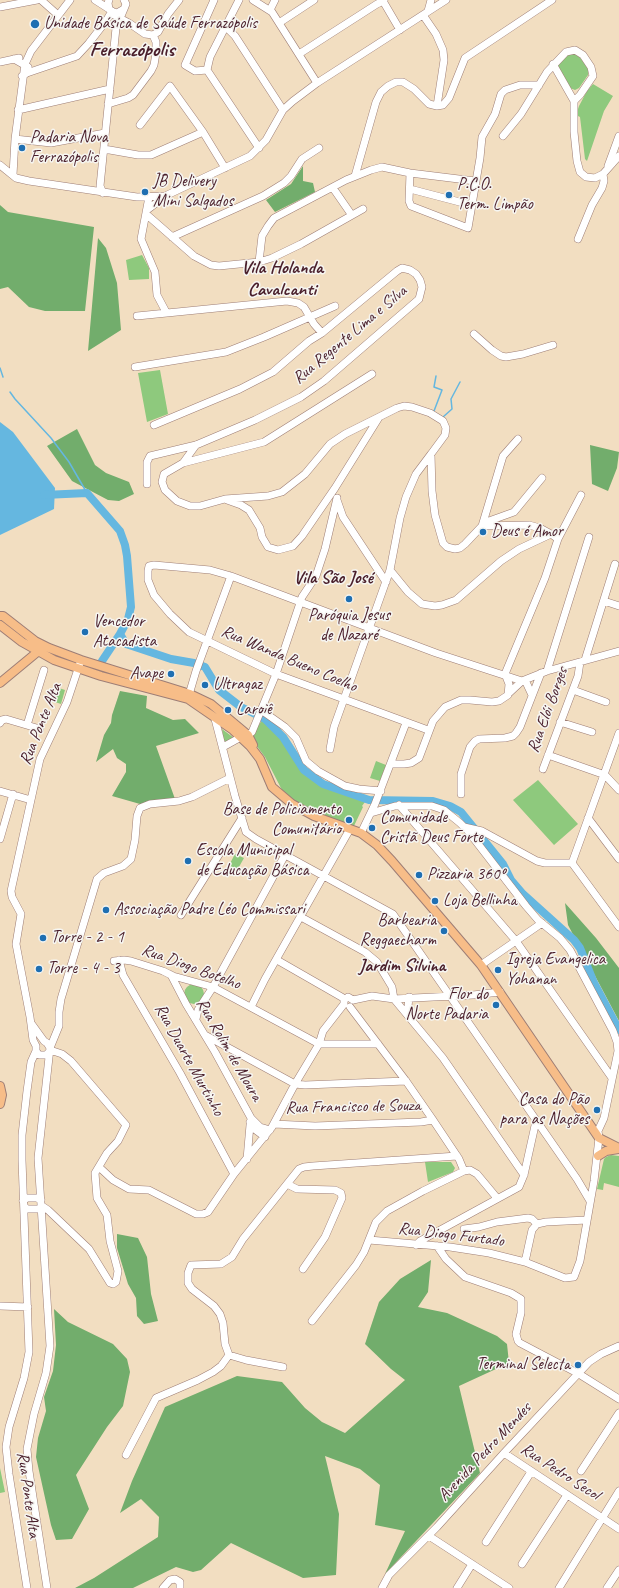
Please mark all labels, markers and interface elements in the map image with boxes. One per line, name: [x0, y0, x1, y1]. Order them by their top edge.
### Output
place label: Unidade Básica de Saúde Ferrazópolis: [44, 14, 257, 34]
marker: Unidade Básica de Saúde Ferrazópolis: [29, 18, 41, 30]
district label: Ferrazópolis: [90, 37, 174, 63]
place label: Padaria Nova Ferrazópolis: [30, 128, 108, 168]
marker: Padaria Nova Ferrazópolis: [17, 143, 27, 153]
place label: JB Delivery Mini Salgados: [153, 172, 233, 212]
place label: P.C.O. Term. Limpão: [457, 175, 533, 215]
marker: JB Delivery Mini Salgados: [140, 187, 150, 197]
marker: P.C.O. Term. Limpão: [444, 190, 454, 200]
district label: Vila Holanda Cavalcanti: [241, 257, 323, 301]
street label: Rua Regente Lima e Silva: [289, 281, 411, 389]
place label: Deus é Amor: [491, 522, 563, 542]
marker: Deus é Amor: [478, 527, 488, 537]
district label: Vila São José: [293, 567, 373, 589]
marker: Paróquia Jesus de Nazaré: [344, 594, 354, 604]
place label: Paróquia Jesus de Nazaré: [308, 606, 390, 646]
place label: Vencedor Atacadista: [93, 612, 156, 652]
street label: Rua Wanda Bueno Coelho: [218, 621, 360, 697]
marker: Vencedor Atacadista: [80, 627, 90, 637]
place label: Avape: [130, 664, 163, 684]
street label: Rua Elói Borges: [523, 665, 573, 755]
marker: Avape: [166, 669, 176, 679]
place label: Ultragaz: [213, 675, 262, 695]
street label: Rua Ponte Alta: [15, 680, 67, 768]
marker: Ultragaz: [200, 680, 210, 690]
place label: Laroiê: [236, 700, 271, 720]
marker: Laroiê: [223, 705, 233, 715]
place label: Base de Policiamento Comunitário: [223, 800, 341, 840]
place label: Comunidade Cristã Deus Forte: [380, 808, 483, 848]
marker: Base de Policiamento Comunitário: [344, 815, 354, 825]
marker: Comunidade Cristã Deus Forte: [367, 823, 377, 833]
place label: Escola Municipal de Educação Básica: [196, 841, 309, 881]
marker: Escola Municipal de Educação Básica: [183, 856, 193, 866]
place label: Pizzaria 360º: [427, 865, 504, 885]
marker: Pizzaria 360º: [414, 870, 424, 880]
place label: Loja Bellinha: [443, 891, 517, 911]
marker: Loja Bellinha: [430, 896, 440, 906]
place label: Associação Padre Léo Commissari: [114, 900, 305, 920]
marker: Associação Padre Léo Commissari: [101, 905, 111, 915]
place label: Barbearia Reggaecharm: [360, 911, 436, 951]
marker: Barbearia Reggaecharm: [439, 926, 449, 936]
place label: Torre - 2 - 1: [51, 928, 124, 948]
marker: Torre - 2 - 1: [38, 933, 48, 943]
street label: Rua Diogo Botelho: [139, 940, 243, 994]
place label: Igreja Evangelica Yohanan: [506, 950, 605, 990]
district label: Jardim Silvina: [359, 955, 445, 977]
place label: Torre - 4 - 3: [47, 959, 120, 979]
marker: Torre - 4 - 3: [34, 964, 44, 974]
marker: Igreja Evangelica Yohanan: [493, 965, 503, 975]
place label: Flor do Norte Padaria: [406, 985, 488, 1025]
street label: Rua Rolim de Moura: [191, 995, 267, 1105]
street label: Rua Duarte Murtinho: [150, 1000, 228, 1120]
marker: Flor do Norte Padaria: [491, 1000, 501, 1010]
place label: Casa do Pão para as Nações: [500, 1090, 589, 1130]
street label: Rua Francisco de Souza: [285, 1096, 421, 1118]
marker: Casa do Pão para as Nações: [592, 1105, 602, 1115]
street label: Rua Diogo Furtado: [397, 1218, 505, 1252]
place label: Terminal Selecta: [476, 1355, 570, 1375]
marker: Terminal Selecta: [573, 1360, 583, 1370]
street label: Avenida Pedro Mendes: [434, 1398, 536, 1506]
street label: Rua Pedro Secol: [517, 1439, 603, 1505]
street label: Rua Ponte Alta: [12, 1451, 44, 1539]

